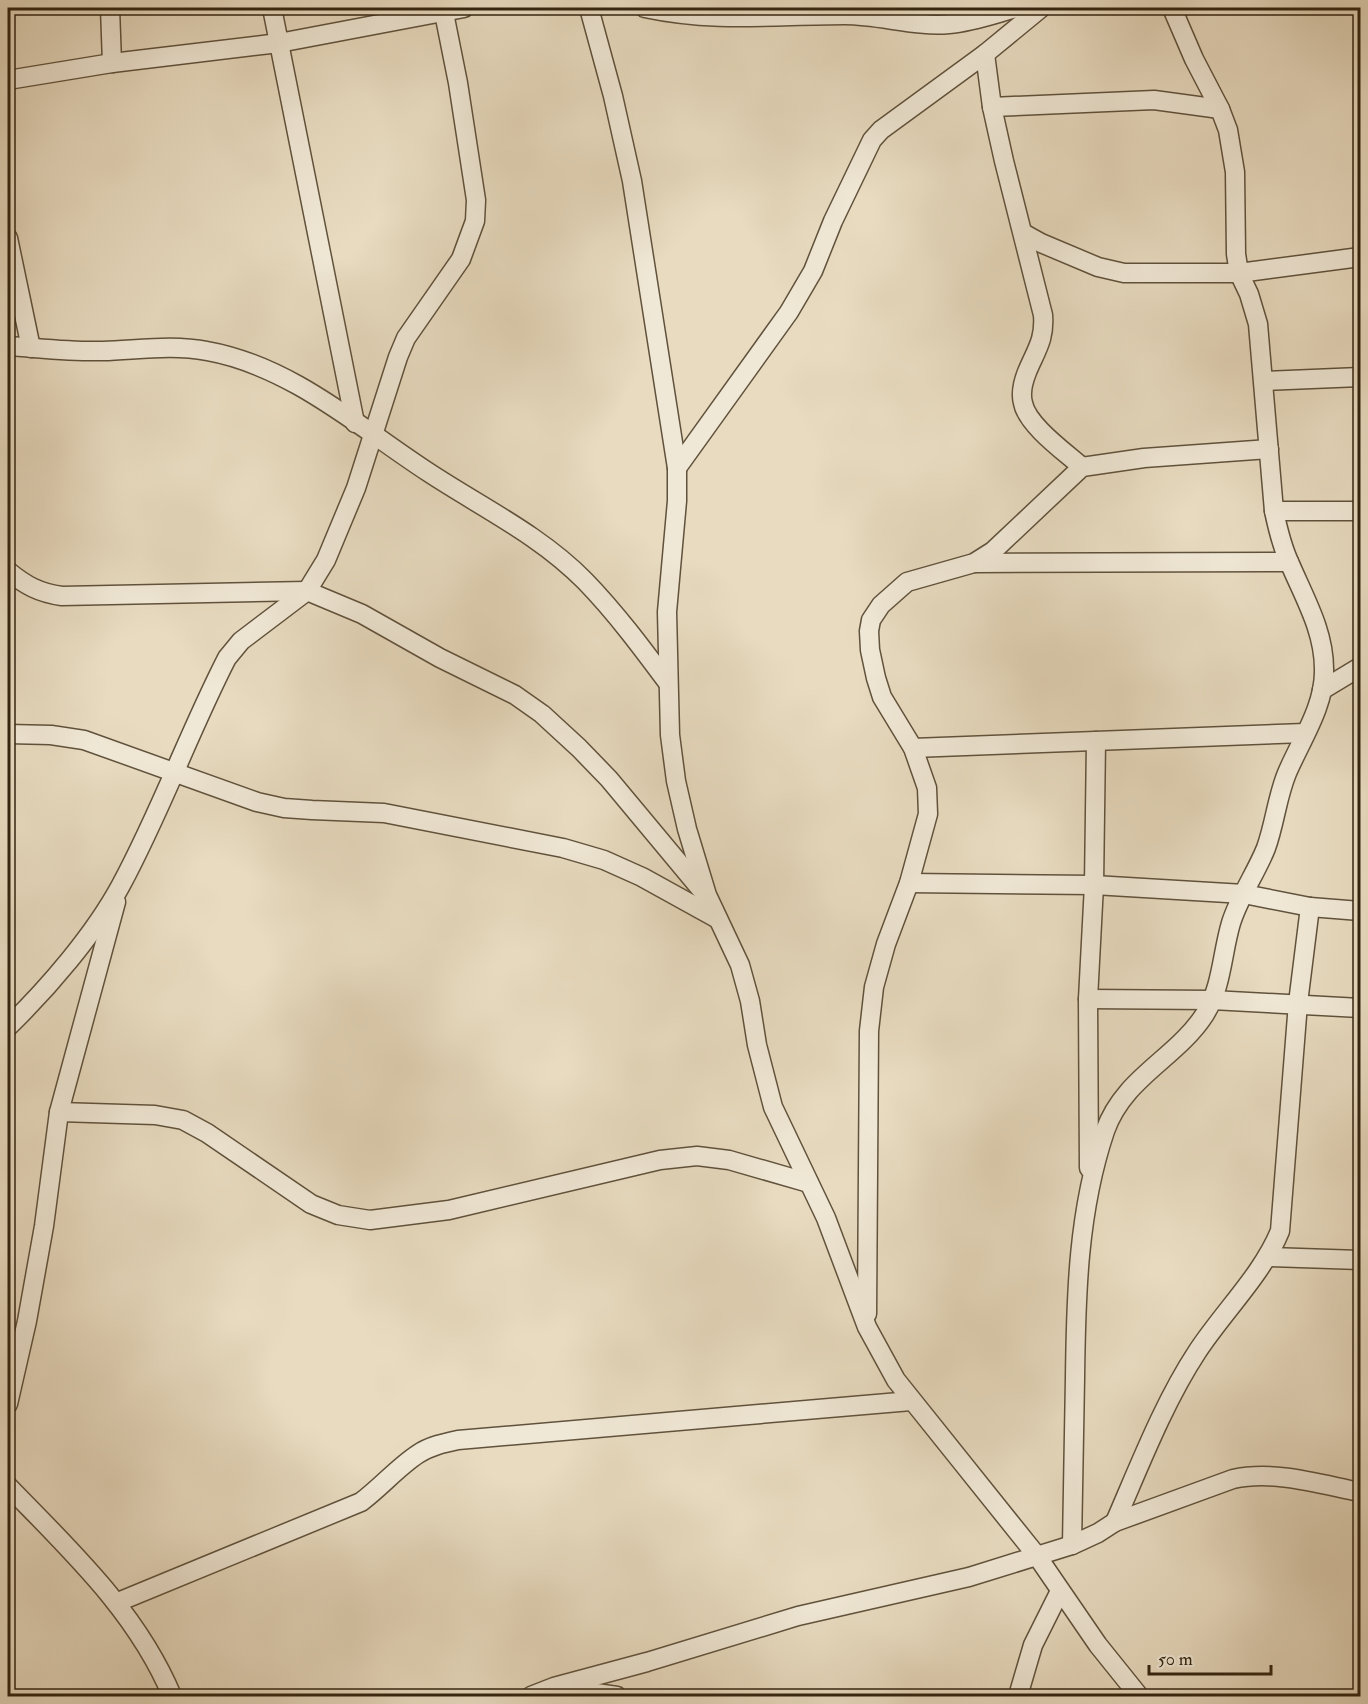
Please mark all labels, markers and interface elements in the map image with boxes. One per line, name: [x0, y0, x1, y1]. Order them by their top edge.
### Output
scale bar: [1149, 1638, 1270, 1676]
text: 50 m: [1158, 1648, 1193, 1671]

